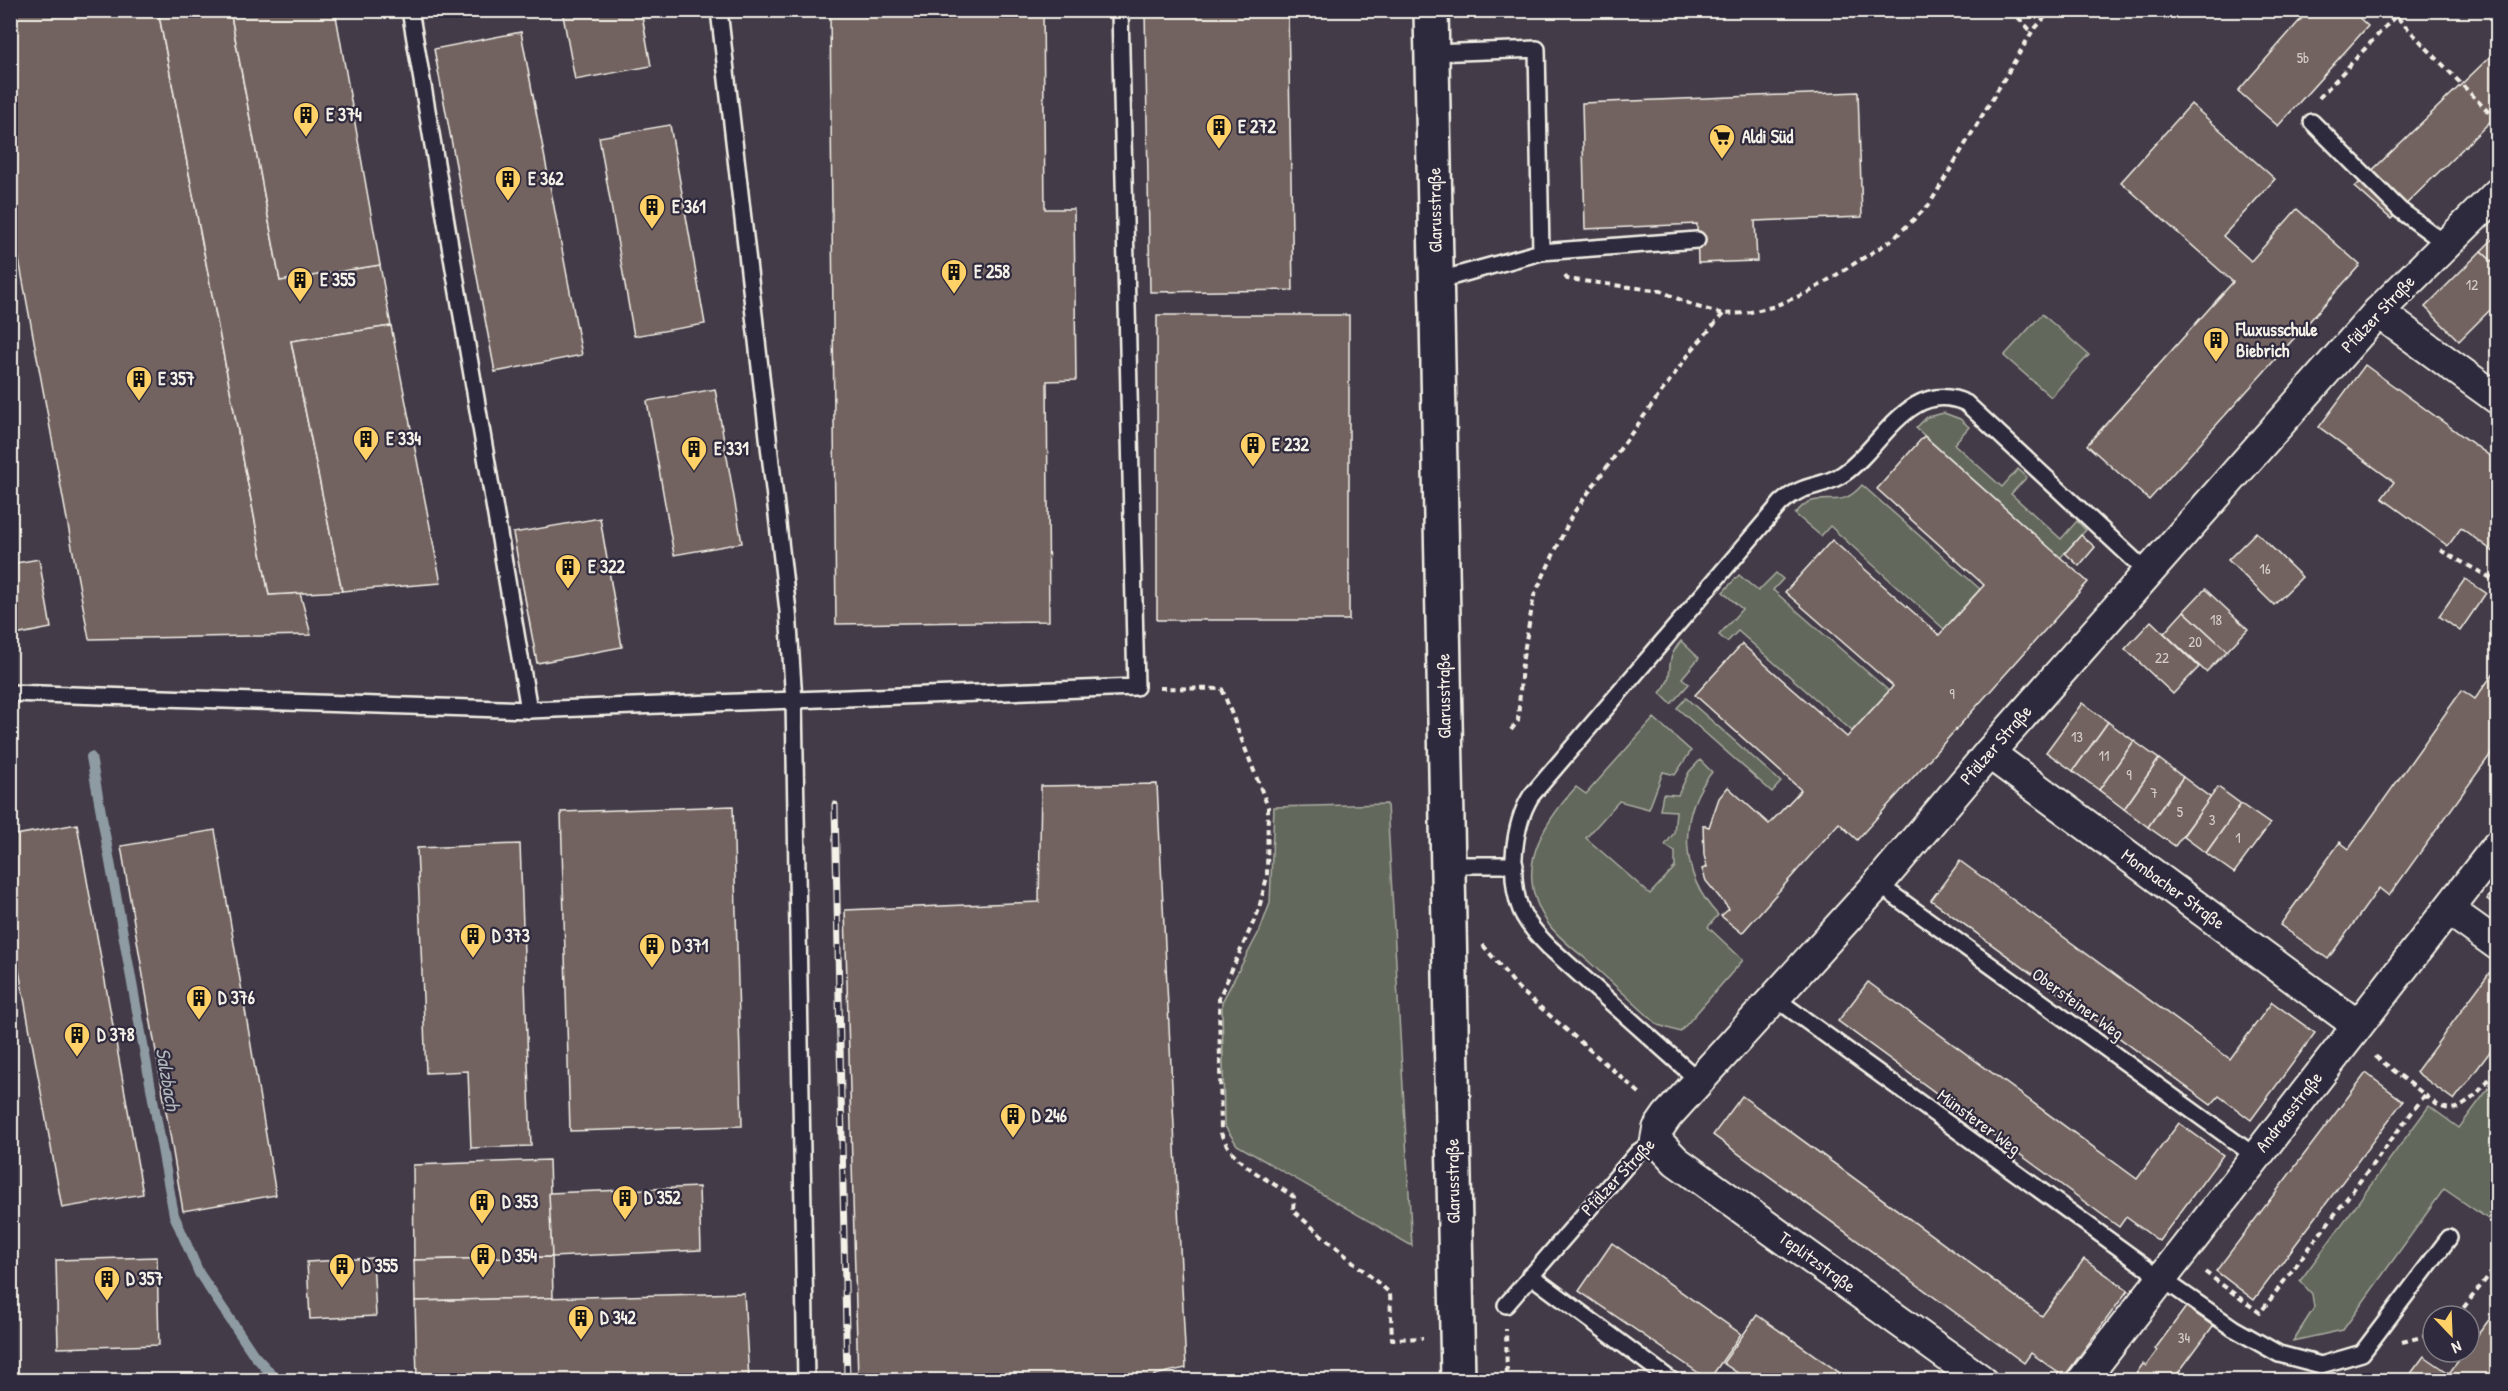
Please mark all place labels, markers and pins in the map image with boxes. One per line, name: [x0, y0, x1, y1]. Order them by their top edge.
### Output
building icon: E 374: [291, 100, 321, 138]
place label: E 374: [326, 102, 362, 127]
building icon: E 272: [1204, 112, 1234, 150]
place label: E 272: [1238, 114, 1276, 139]
supermarket icon: Aldi Süd: [1707, 122, 1737, 160]
place label: Aldi Süd: [1742, 124, 1793, 149]
building icon: E 362: [493, 164, 523, 202]
place label: E 362: [528, 166, 564, 191]
building icon: E 361: [637, 192, 667, 230]
place label: E 361: [672, 194, 706, 219]
building icon: E 258: [939, 257, 969, 295]
place label: E 258: [974, 259, 1010, 284]
building icon: E 355: [285, 265, 315, 303]
place label: E 355: [320, 267, 356, 292]
place label: Fluxusschule Biebrich: [2235, 317, 2318, 363]
building icon: Fluxusschule Biebrich: [2201, 325, 2231, 363]
building icon: E 357: [124, 364, 154, 402]
place label: E 357: [158, 366, 195, 391]
building icon: E 334: [351, 424, 381, 462]
place label: E 334: [386, 426, 421, 451]
building icon: E 232: [1238, 430, 1268, 468]
place label: E 232: [1272, 432, 1310, 457]
building icon: E 331: [679, 434, 709, 472]
place label: E 331: [714, 436, 749, 461]
building icon: E 322: [553, 552, 583, 590]
place label: E 322: [588, 554, 626, 579]
building icon: D 373: [458, 921, 488, 959]
place label: D 373: [492, 923, 530, 948]
building icon: D 371: [637, 931, 667, 969]
place label: D 371: [672, 933, 709, 958]
building icon: D 376: [184, 983, 214, 1021]
place label: D 376: [218, 985, 255, 1010]
building icon: D 378: [62, 1020, 92, 1058]
place label: D 378: [97, 1022, 135, 1047]
building icon: D 246: [998, 1101, 1028, 1139]
place label: D 246: [1032, 1103, 1067, 1128]
building icon: D 352: [610, 1183, 640, 1221]
place label: D 352: [644, 1185, 681, 1210]
building icon: D 353: [467, 1187, 497, 1225]
place label: D 353: [502, 1189, 538, 1214]
building icon: D 354: [468, 1241, 498, 1279]
place label: D 354: [502, 1243, 537, 1268]
building icon: D 355: [327, 1251, 357, 1289]
place label: D 355: [362, 1253, 398, 1278]
building icon: D 357: [92, 1264, 122, 1302]
place label: D 357: [126, 1266, 163, 1291]
building icon: D 342: [566, 1303, 596, 1341]
place label: D 342: [600, 1305, 637, 1330]

